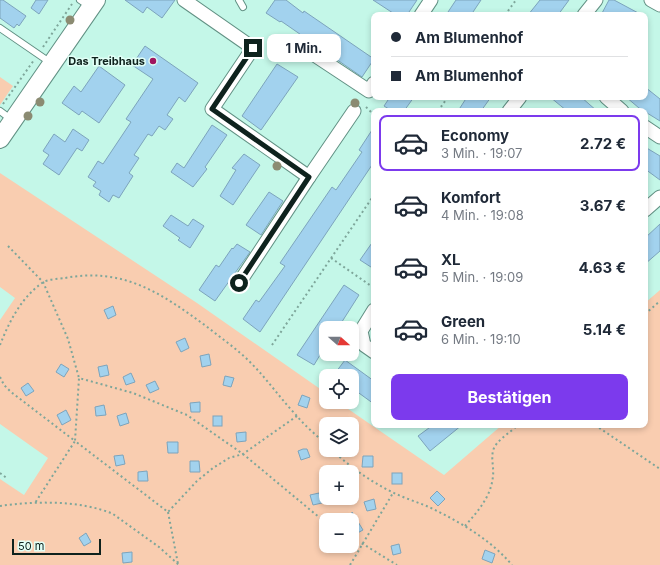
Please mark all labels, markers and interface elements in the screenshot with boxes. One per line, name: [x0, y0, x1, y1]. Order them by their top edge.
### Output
text: Am Blumenhof: [415, 28, 523, 47]
callout: 1 Min.: [267, 34, 341, 62]
route end: [244, 39, 262, 57]
text: 1 Min.: [286, 40, 322, 56]
place label: Das Treibhaus: [68, 54, 145, 68]
marker: Das Treibhaus: [148, 56, 158, 66]
text: Am Blumenhof: [415, 66, 523, 85]
icon: car: [393, 125, 429, 161]
text: Economy: [441, 126, 509, 145]
text: 2.72 €: [580, 134, 626, 153]
text: 3 Min. · 19:07: [441, 145, 522, 161]
icon: car: [393, 187, 429, 223]
text: Komfort: [441, 188, 501, 207]
text: 3.67 €: [580, 196, 626, 215]
text: 4 Min. · 19:08: [441, 207, 524, 223]
icon: car: [393, 249, 429, 285]
text: XL: [441, 250, 461, 269]
text: 4.63 €: [579, 258, 626, 277]
text: 5 Min. · 19:09: [441, 269, 523, 285]
route start: [230, 274, 248, 292]
icon: car: [393, 311, 429, 347]
text: Green: [441, 312, 485, 331]
text: 5.14 €: [583, 320, 626, 339]
north arrow: [319, 321, 359, 361]
map controls: [319, 321, 359, 553]
text: 6 Min. · 19:10: [441, 331, 521, 347]
button: locate: [319, 369, 359, 409]
button: Bestätigen: [391, 374, 628, 420]
button: layers: [319, 417, 359, 457]
button: +: [319, 465, 359, 505]
button: −: [319, 513, 359, 553]
scale bar: [12, 537, 101, 556]
text: 50 m: [18, 539, 44, 553]

